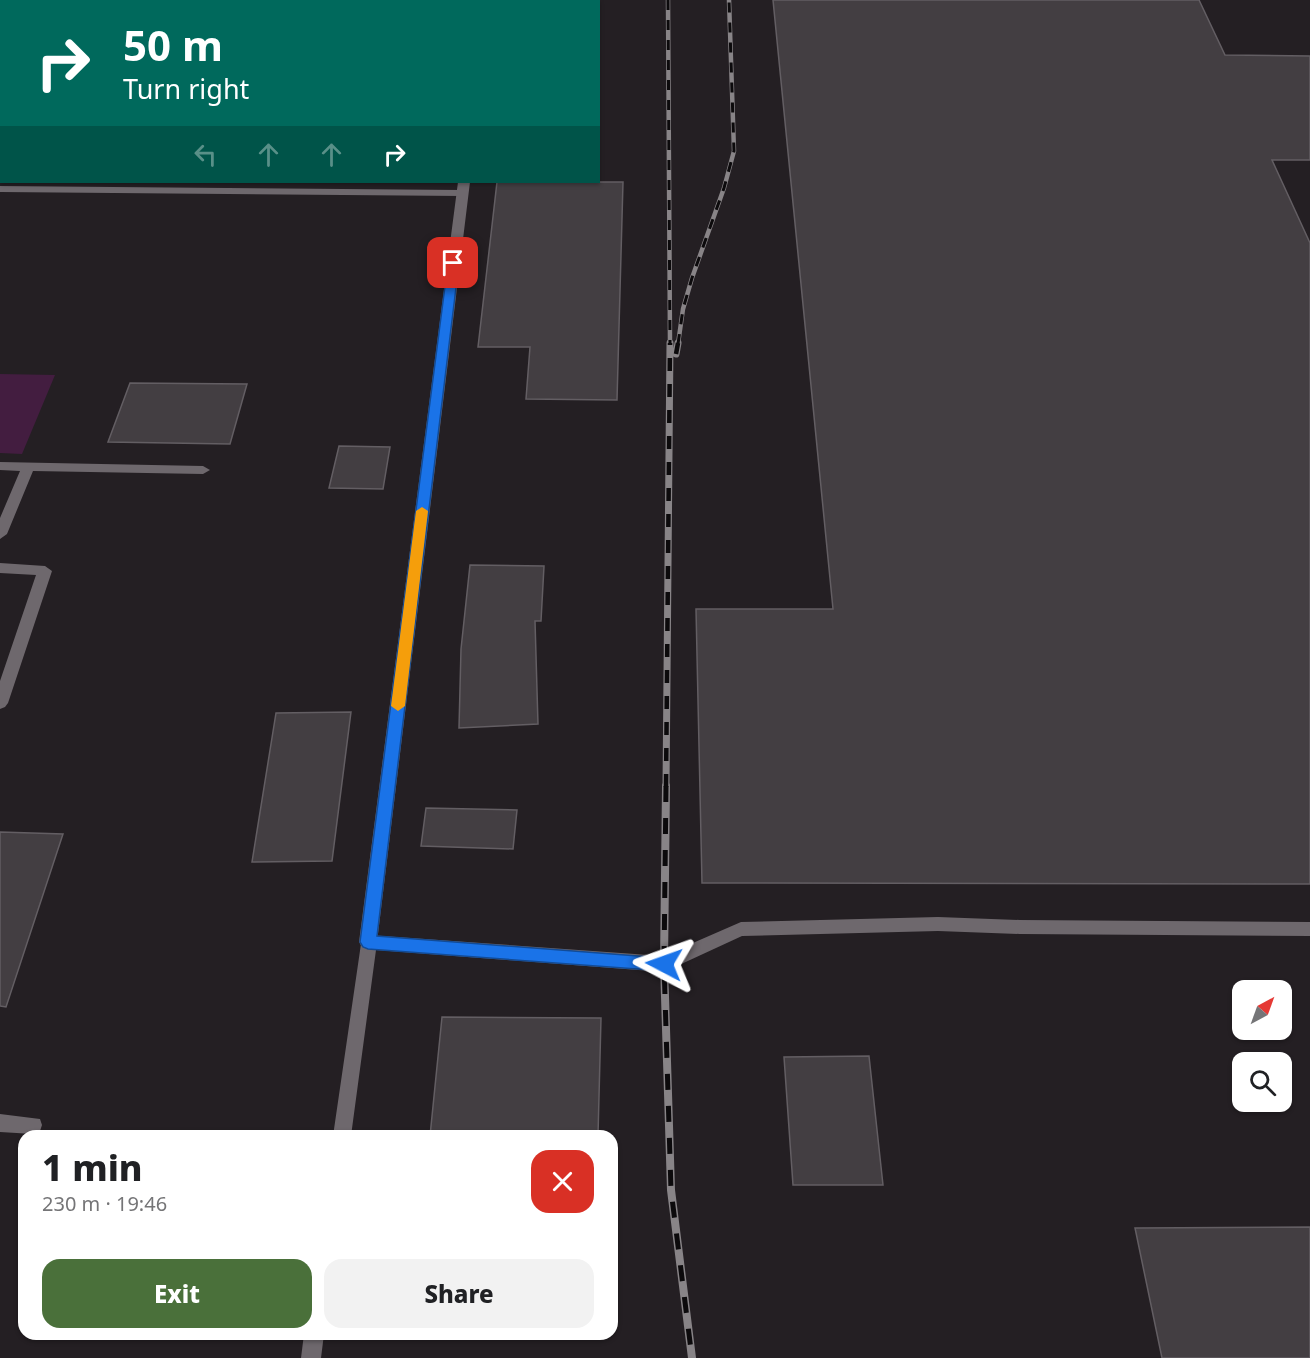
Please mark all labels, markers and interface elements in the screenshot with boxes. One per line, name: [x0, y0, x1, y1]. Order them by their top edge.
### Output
text: 50 m: [123, 16, 223, 73]
icon: right: [24, 24, 102, 102]
text: Turn right: [123, 70, 249, 107]
icon: left: [189, 138, 222, 171]
icon: ahead: [252, 138, 285, 171]
icon: ahead: [315, 138, 348, 171]
icon: right: [378, 138, 411, 171]
pin: [427, 237, 478, 288]
icon: arrive: [436, 246, 469, 279]
position arrow: [632, 932, 696, 996]
north arrow: [1232, 980, 1292, 1040]
map controls: [1232, 980, 1292, 1112]
button: search: [1232, 1052, 1292, 1112]
text: 1 min: [42, 1143, 143, 1192]
button: close: [531, 1150, 594, 1213]
text: 230 m · 19:46: [42, 1190, 167, 1217]
button: Exit: [42, 1259, 312, 1328]
button: Share: [324, 1259, 594, 1328]

